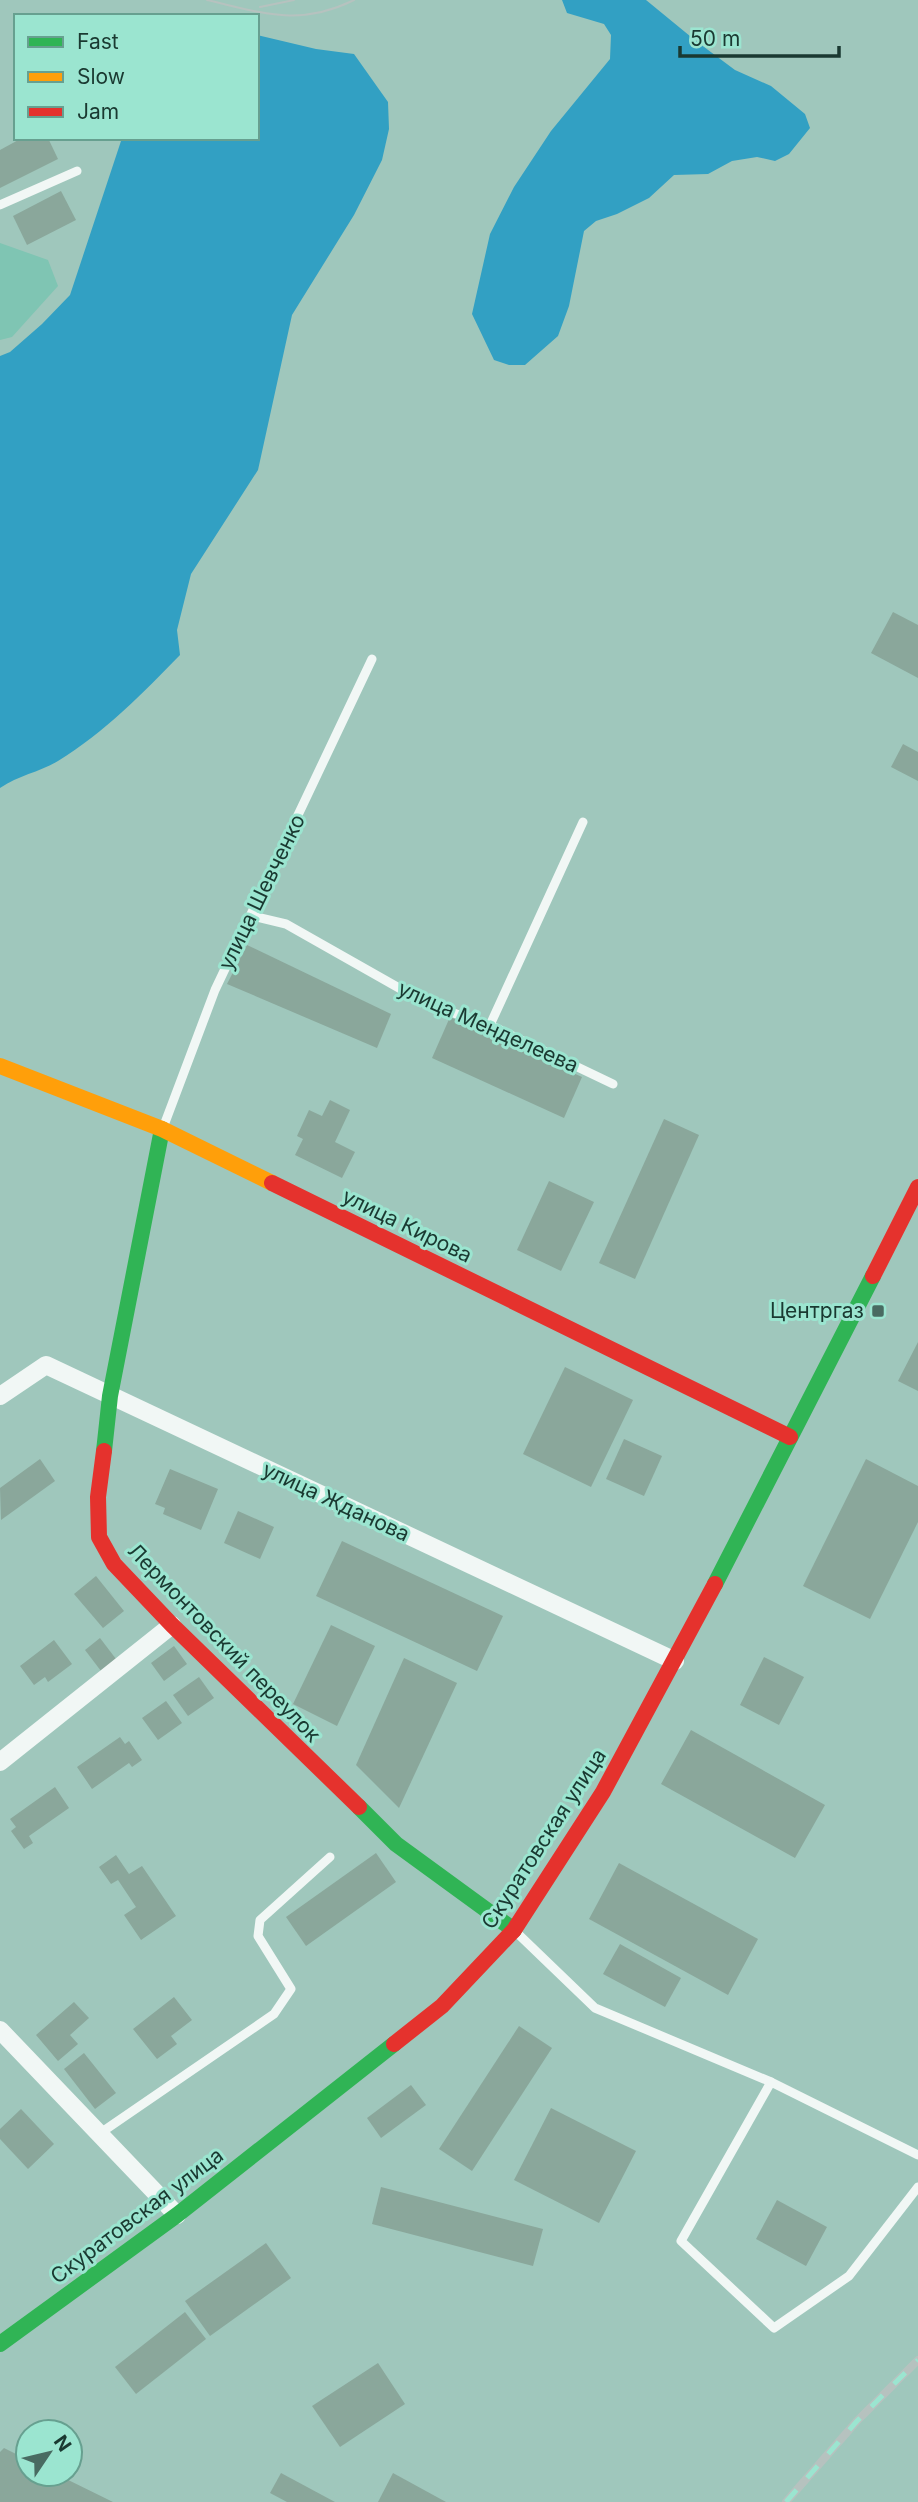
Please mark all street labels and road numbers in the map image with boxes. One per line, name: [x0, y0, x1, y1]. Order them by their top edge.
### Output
street label: улица Шевченко: [213, 810, 310, 974]
street label: улица Менделеева: [394, 975, 582, 1078]
street label: улица Кирова: [338, 1183, 476, 1268]
street label: улица Жданова: [259, 1457, 414, 1547]
street label: Лермонтовский переулок: [123, 1538, 326, 1748]
street label: Скуратовская улица: [476, 1744, 611, 1933]
street label: Скуратовская улица: [45, 2143, 228, 2289]

